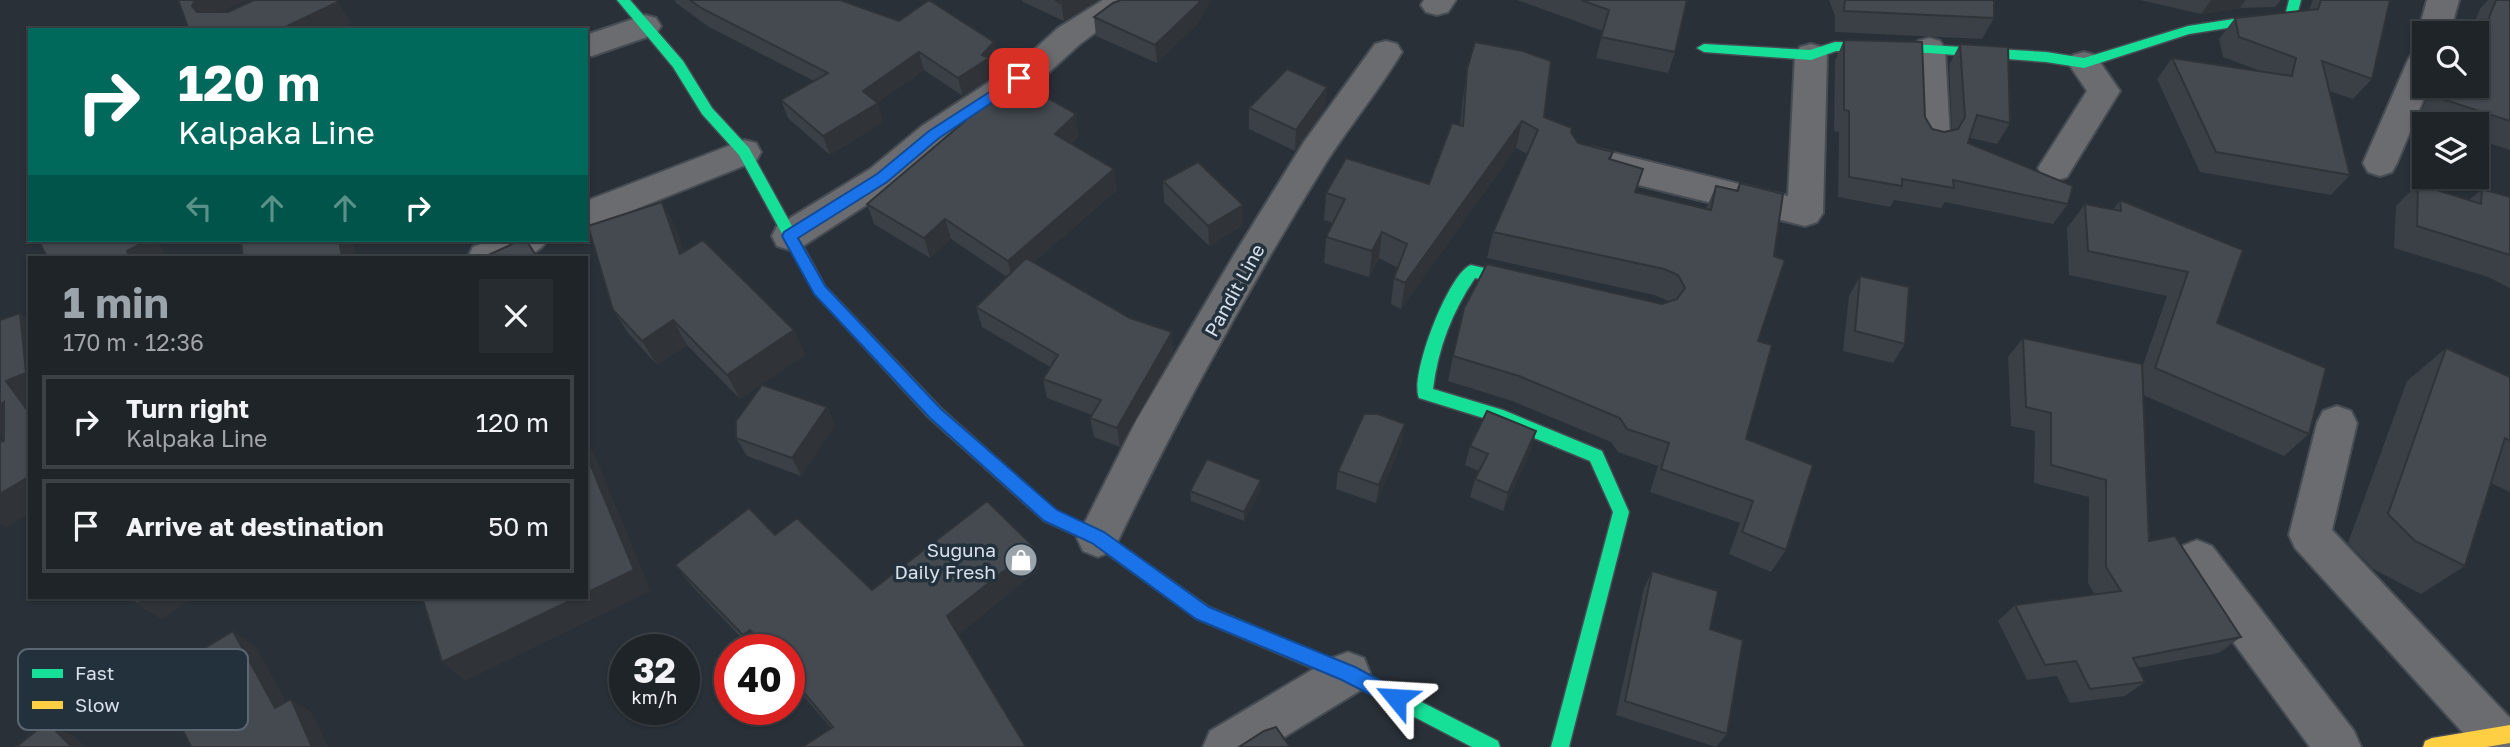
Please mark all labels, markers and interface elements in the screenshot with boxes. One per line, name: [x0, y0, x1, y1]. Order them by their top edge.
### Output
map controls: [2412, 21, 2489, 189]
button: search: [2412, 21, 2489, 98]
pin: [989, 48, 1049, 108]
text: 120 m: [178, 53, 320, 112]
icon: right: [63, 56, 154, 147]
icon: arrive: [1000, 59, 1038, 97]
button: layers: [2412, 112, 2489, 189]
text: Kalpaka Line: [178, 113, 375, 151]
icon: left: [180, 189, 218, 227]
icon: ahead: [253, 189, 291, 227]
icon: ahead: [326, 189, 364, 227]
icon: right: [399, 189, 437, 227]
street label: Pandit Line: [1199, 240, 1269, 340]
text: 1 min: [63, 277, 169, 327]
button: close: [479, 279, 553, 353]
text: 170 m · 12:36: [63, 328, 204, 356]
text: Turn right: [126, 393, 249, 424]
icon: right: [67, 403, 105, 441]
text: 120 m: [476, 407, 549, 438]
text: Kalpaka Line: [126, 424, 267, 452]
icon: arrive: [67, 507, 105, 545]
text: Arrive at destination: [126, 511, 384, 542]
text: 50 m: [488, 511, 549, 542]
place label: Suguna Daily Fresh: [894, 538, 996, 583]
shop icon: Suguna Daily Fresh: [1002, 541, 1040, 579]
speed limit sign: 40: [714, 634, 805, 725]
legend: [18, 649, 248, 730]
text: 32: [633, 649, 676, 691]
text: Fast: [75, 661, 114, 684]
position arrow: [1359, 661, 1433, 735]
text: km/h: [632, 686, 677, 708]
text: Slow: [75, 693, 120, 716]

